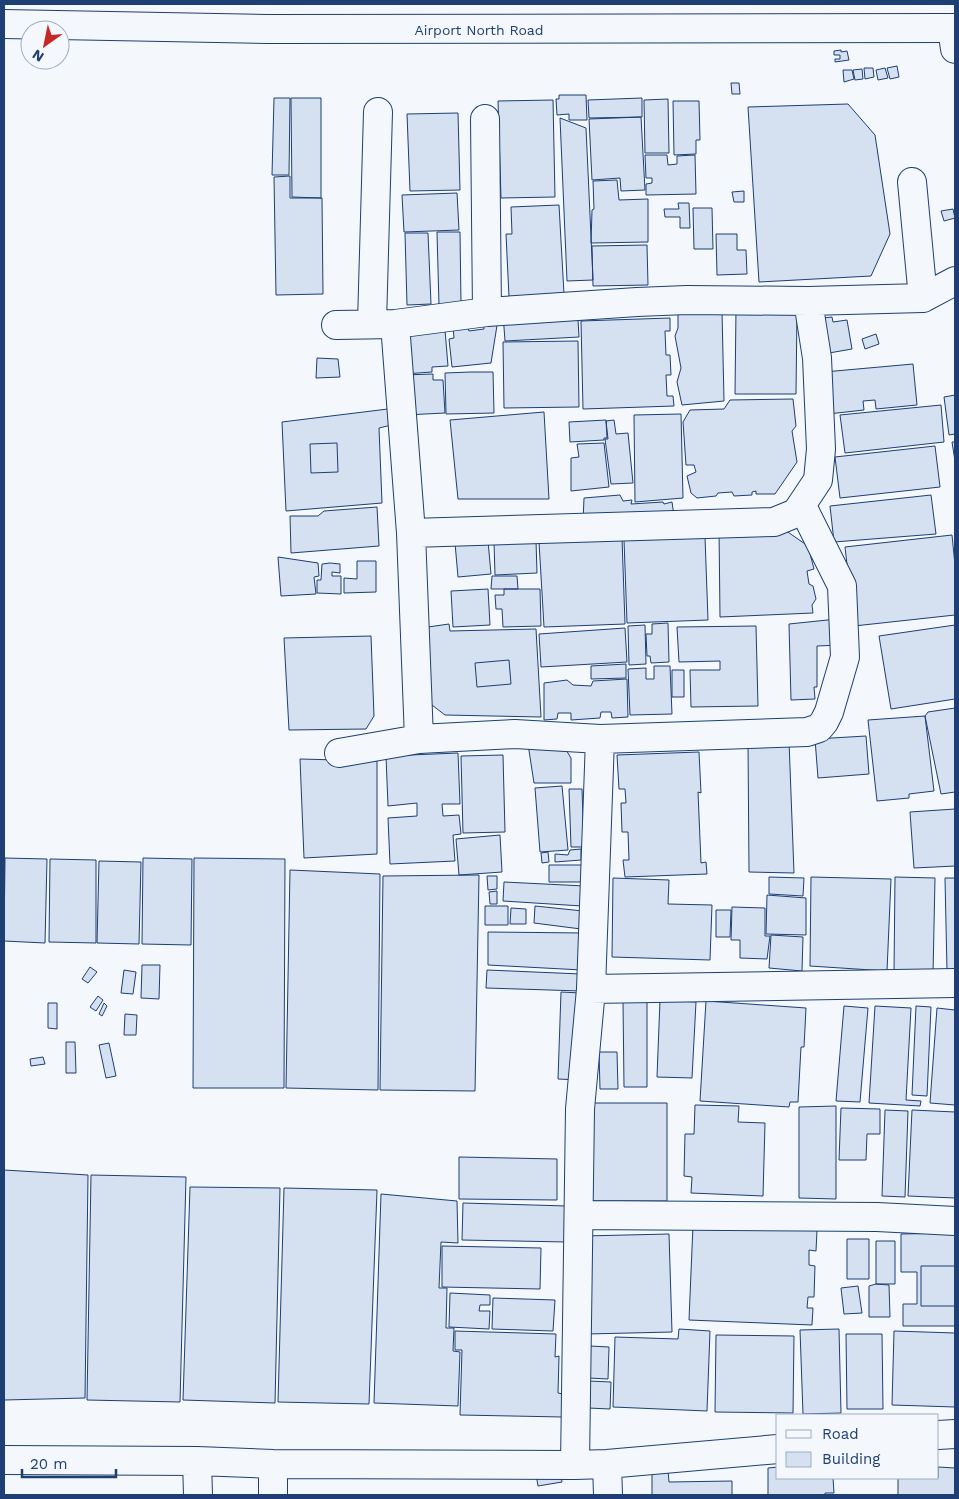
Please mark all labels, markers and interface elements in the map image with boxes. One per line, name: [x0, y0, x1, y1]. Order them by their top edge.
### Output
north arrow: [20, 20, 70, 70]
street label: Airport North Road: [414, 22, 544, 38]
text: N: [29, 46, 47, 65]
legend: [776, 1414, 939, 1479]
text: Road: [822, 1425, 859, 1443]
scale bar: [22, 1446, 116, 1478]
text: Building: [822, 1450, 880, 1468]
text: 20 m: [30, 1455, 68, 1473]

